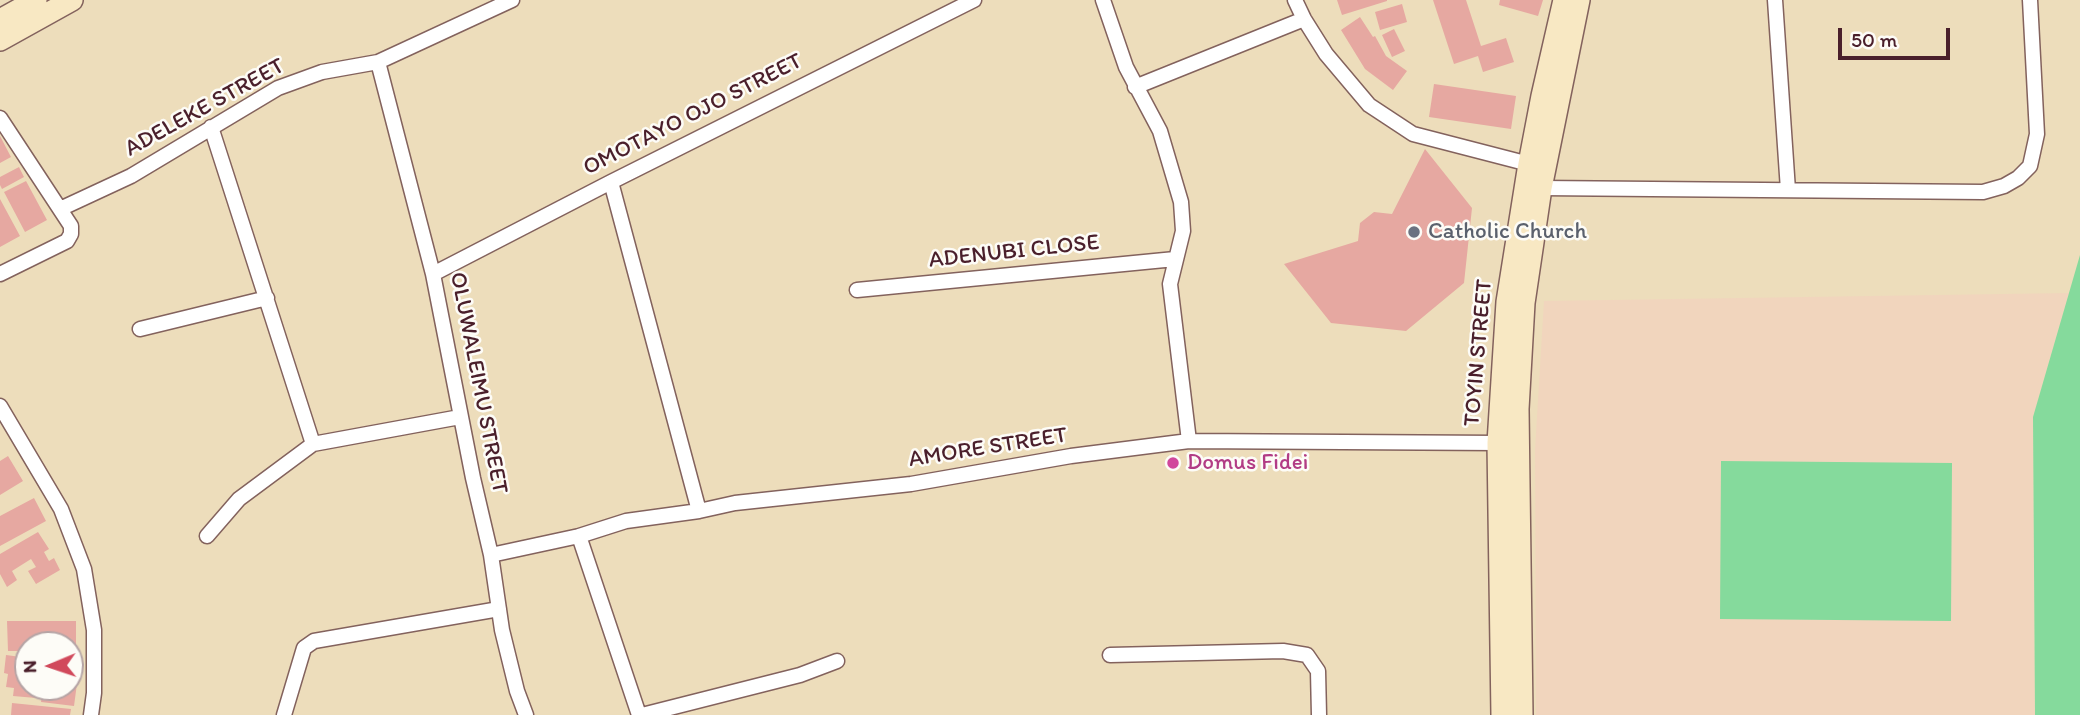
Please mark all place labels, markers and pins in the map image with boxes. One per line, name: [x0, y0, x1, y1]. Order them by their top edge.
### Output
place label: Catholic Church: [1428, 218, 1587, 246]
marker: Catholic Church: [1406, 224, 1422, 240]
place label: Domus Fidei: [1187, 449, 1308, 477]
marker: Domus Fidei: [1165, 455, 1181, 471]

